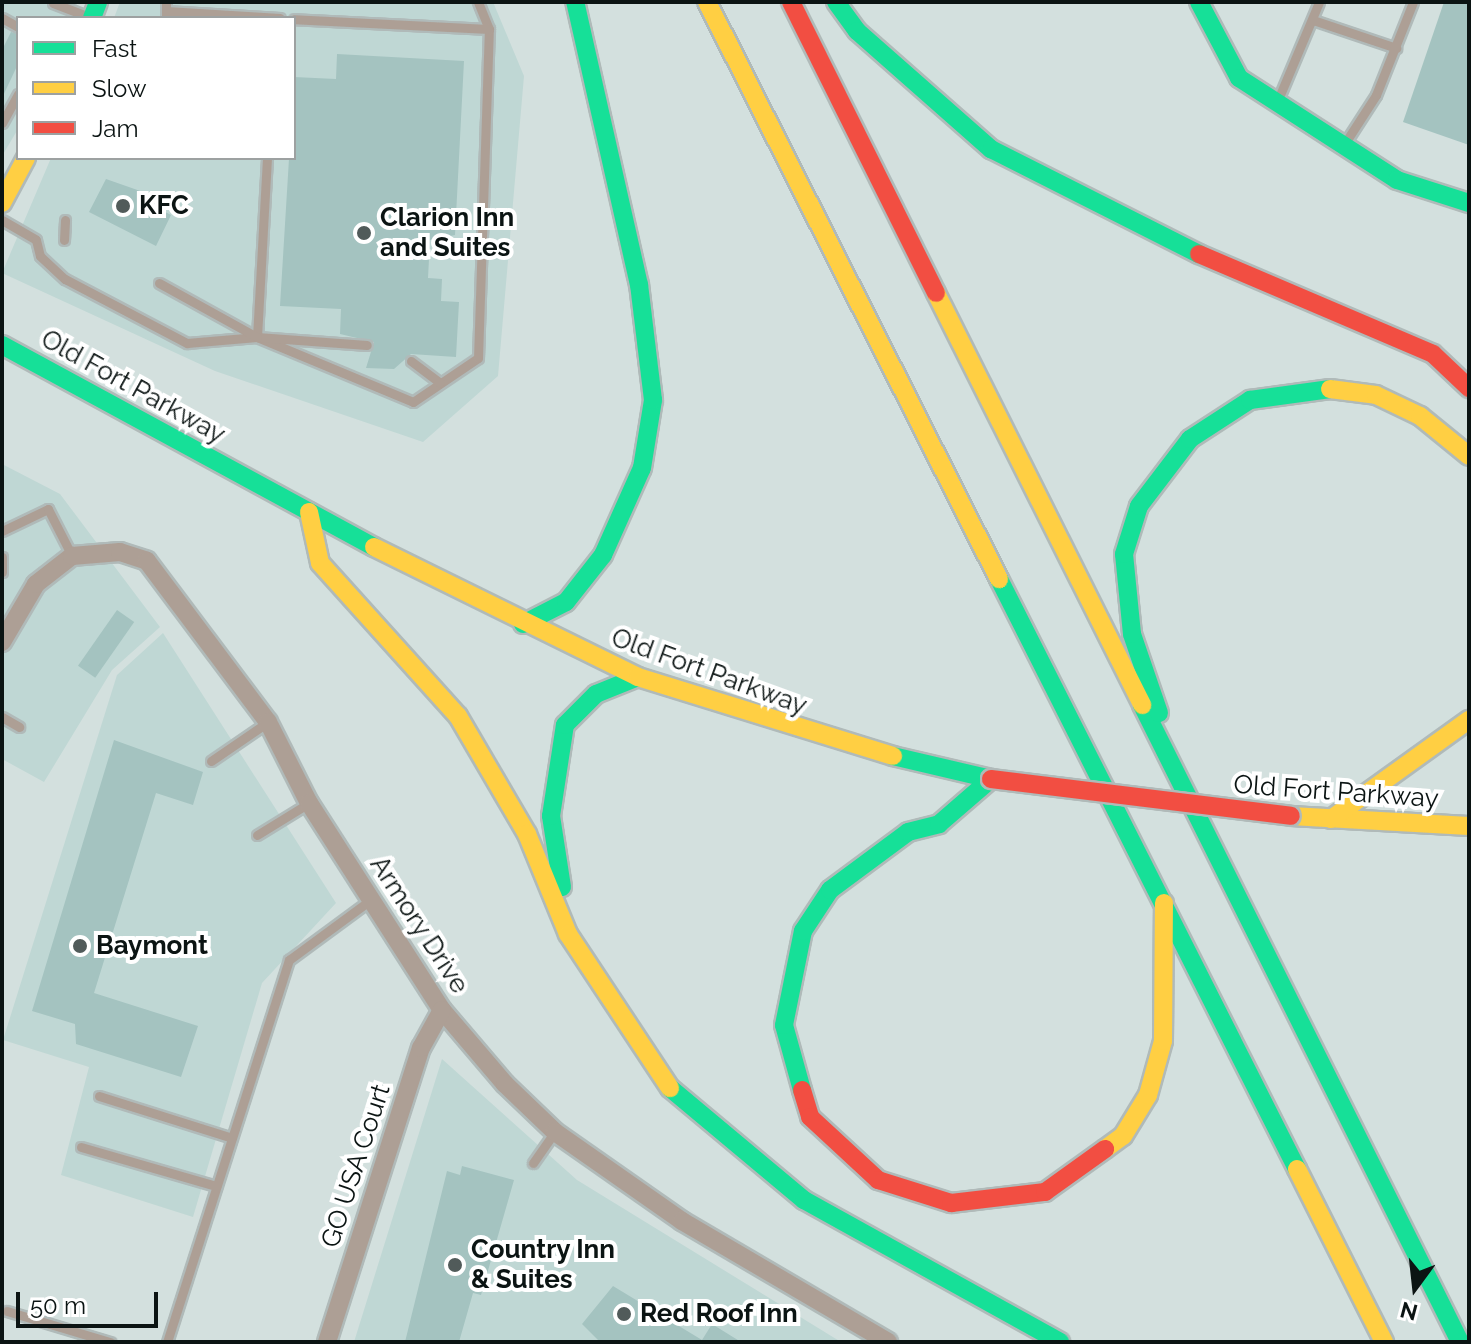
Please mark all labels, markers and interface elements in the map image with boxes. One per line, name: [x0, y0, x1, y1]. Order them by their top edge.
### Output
legend: [16, 16, 296, 160]
text: Fast: [92, 34, 137, 63]
text: Slow: [92, 74, 146, 103]
text: Jam: [92, 114, 138, 143]
place label: KFC: [139, 190, 189, 222]
marker: KFC: [114, 197, 132, 215]
place label: Clarion Inn and Suites: [380, 202, 514, 264]
marker: Clarion Inn and Suites: [355, 224, 373, 242]
street label: Old Fort Parkway: [36, 324, 230, 450]
street label: Old Fort Parkway: [607, 622, 811, 722]
street label: Old Fort Parkway: [1232, 769, 1440, 815]
street label: Armory Drive: [363, 850, 475, 1000]
place label: Baymont: [96, 930, 208, 962]
marker: Baymont: [71, 937, 89, 955]
street label: GO USA Court: [315, 1080, 397, 1252]
place label: Country Inn & Suites: [471, 1234, 616, 1296]
north arrow: [1375, 1248, 1455, 1328]
marker: Country Inn & Suites: [446, 1256, 464, 1274]
scale bar: [20, 1276, 162, 1326]
text: 50 m: [30, 1291, 86, 1320]
text: N: [1397, 1296, 1420, 1326]
place label: Red Roof Inn: [640, 1298, 798, 1330]
marker: Red Roof Inn: [615, 1305, 633, 1323]

